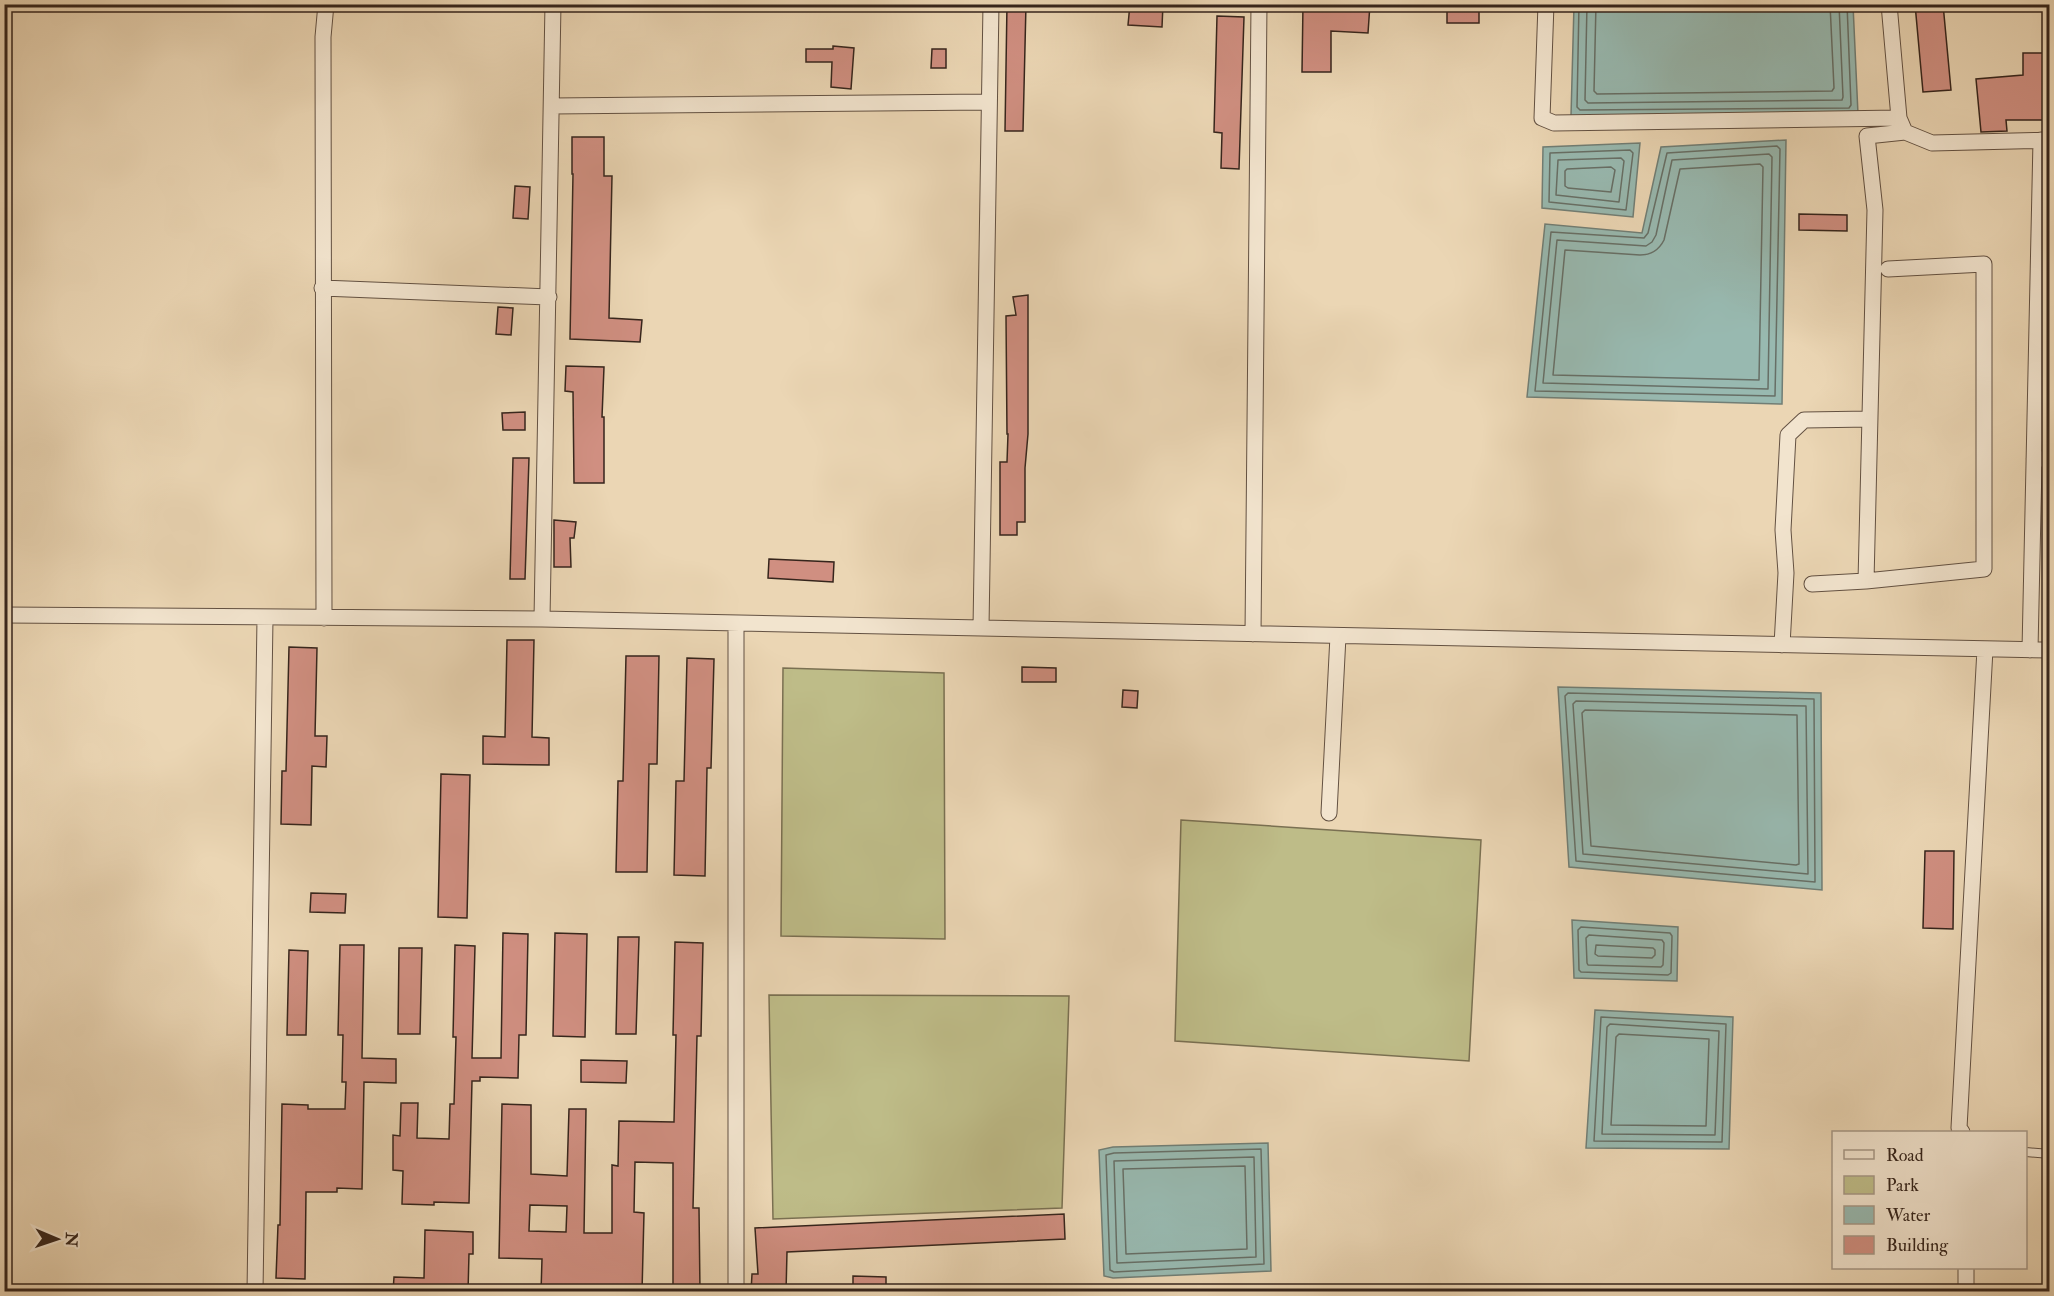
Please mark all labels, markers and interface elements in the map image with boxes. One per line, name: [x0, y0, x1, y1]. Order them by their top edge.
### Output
legend: [1832, 1131, 2027, 1269]
text: Road: [1886, 1144, 1924, 1167]
text: Park: [1886, 1174, 1919, 1197]
text: Water: [1885, 1204, 1930, 1227]
north arrow: [27, 1209, 87, 1269]
text: N: [61, 1231, 81, 1248]
text: Building: [1886, 1234, 1949, 1257]

